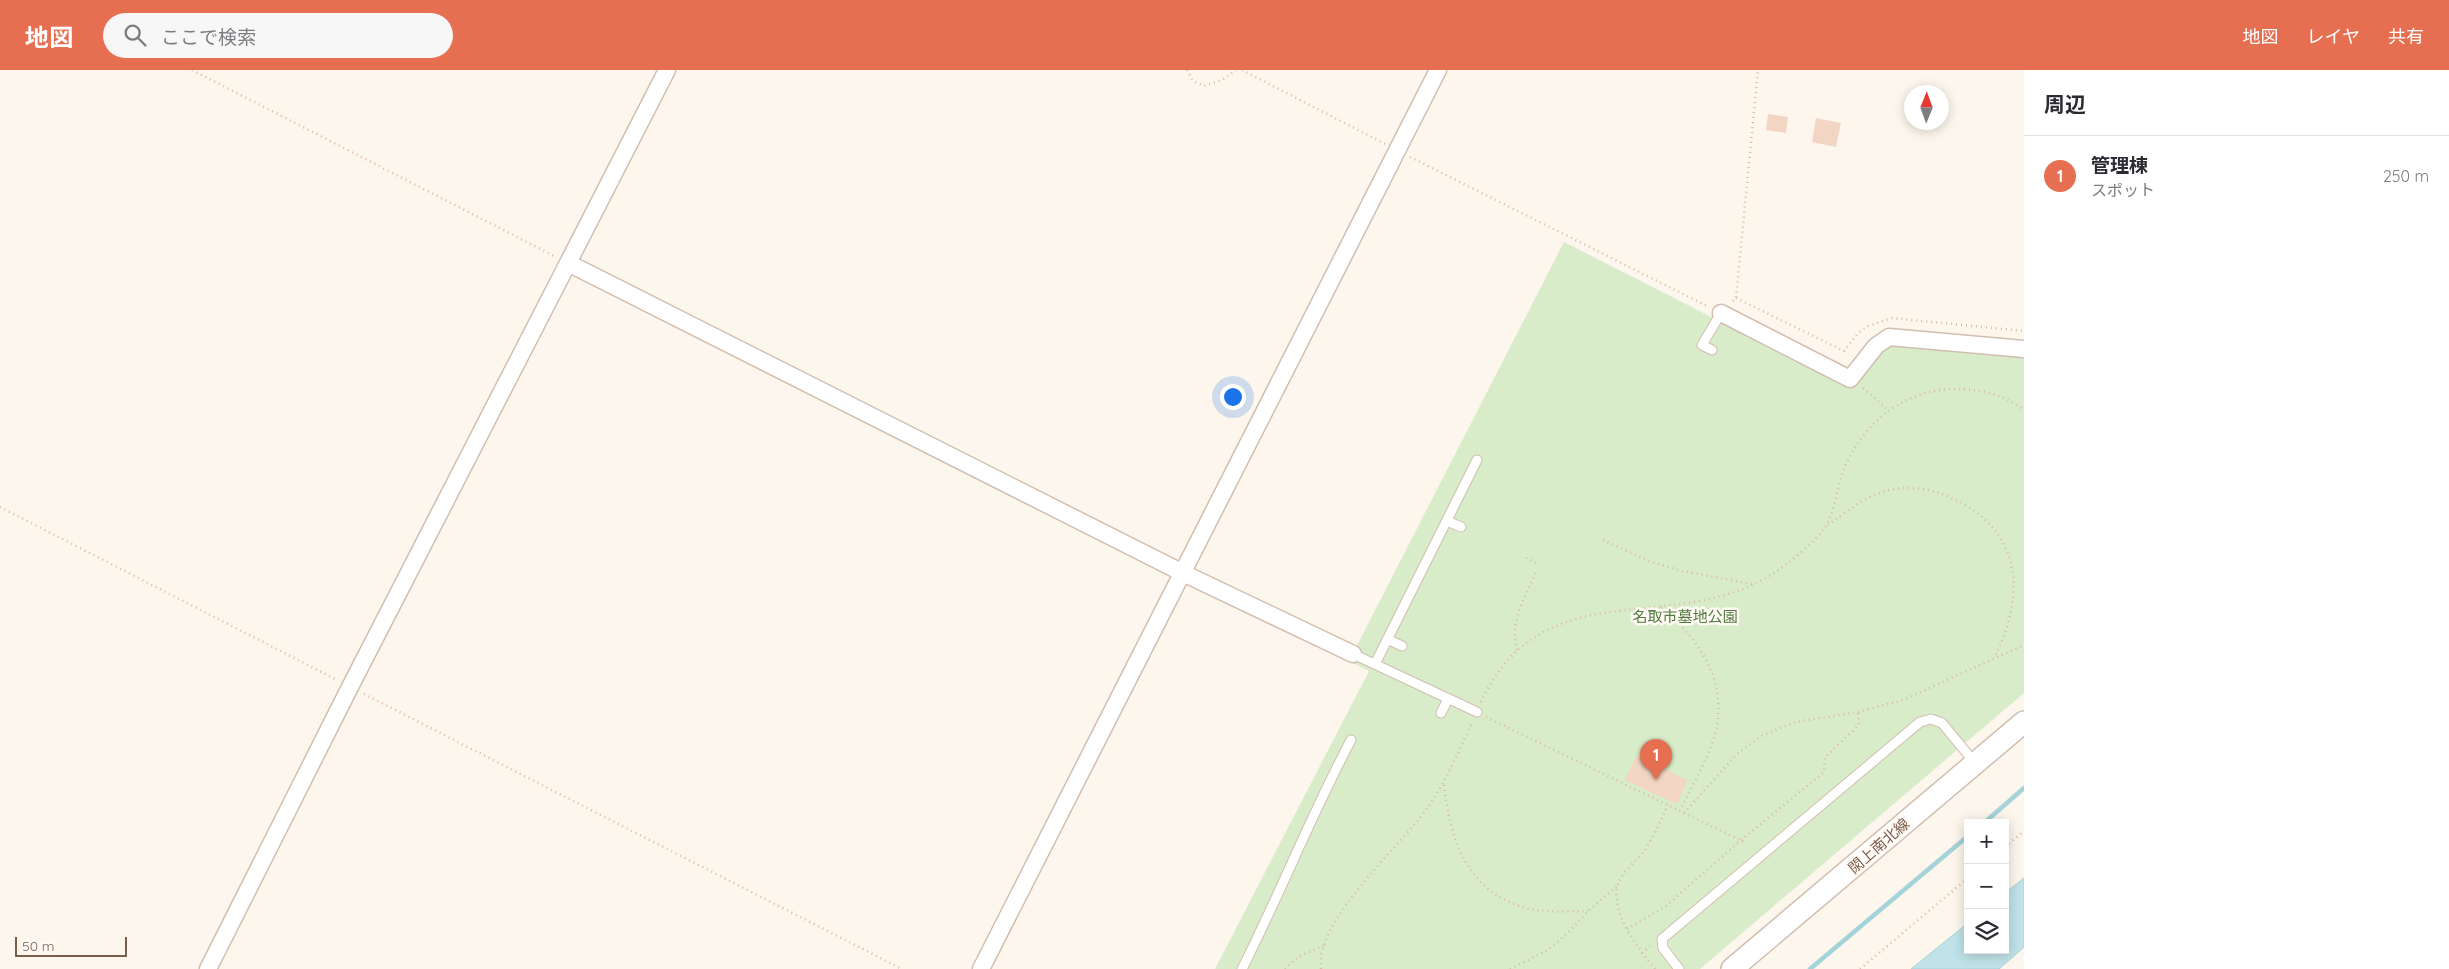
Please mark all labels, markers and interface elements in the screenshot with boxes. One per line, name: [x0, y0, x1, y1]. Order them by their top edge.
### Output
search box: [103, 13, 453, 58]
icon: search: [121, 21, 149, 49]
text: 地図: [25, 22, 73, 52]
text: ここで検索: [161, 25, 256, 49]
text: 地図: [2243, 25, 2279, 48]
text: レイヤ: [2307, 25, 2360, 48]
text: 共有: [2388, 25, 2424, 48]
north arrow: [1904, 85, 1949, 130]
text: 周辺: [2044, 91, 2086, 117]
text: 管理棟: [2091, 153, 2148, 177]
text: 1: [2057, 166, 2063, 186]
text: 250 m: [2383, 166, 2429, 186]
text: スポット: [2091, 180, 2155, 200]
your location: [1220, 384, 1246, 410]
park label: 名取市墓地公園: [1632, 607, 1738, 626]
pin: 1: [1640, 739, 1672, 780]
street label: 閖上南北線: [1844, 814, 1913, 877]
map controls: [1964, 819, 2009, 954]
button: +: [1964, 819, 2009, 864]
button: −: [1964, 864, 2009, 909]
button: layers: [1964, 909, 2009, 954]
scale bar: [15, 934, 128, 957]
text: 50 m: [22, 937, 55, 955]

